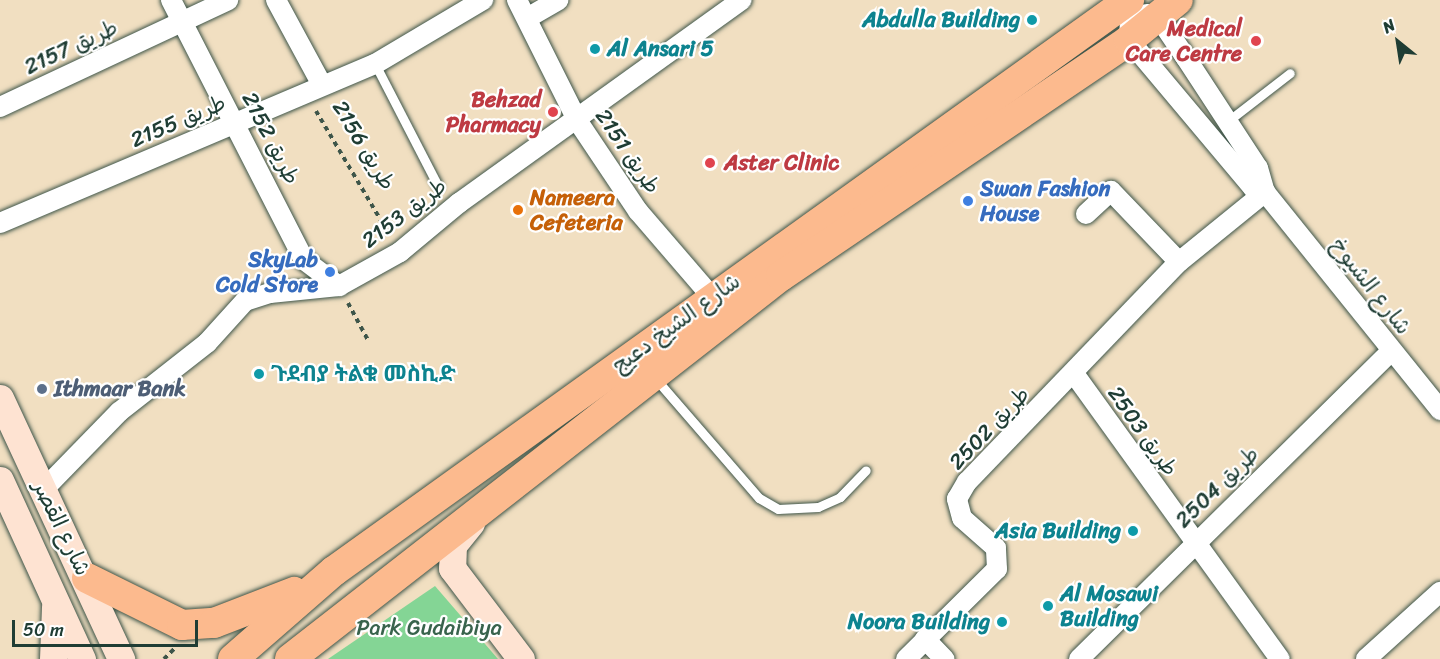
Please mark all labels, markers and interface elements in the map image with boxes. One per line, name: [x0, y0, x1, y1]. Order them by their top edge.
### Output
place label: Abdulla Building: [862, 7, 1020, 33]
text: N: [1377, 11, 1401, 41]
north arrow: [1368, 12, 1428, 72]
marker: Abdulla Building: [1025, 13, 1039, 27]
street label: طريق 2157: [20, 14, 122, 80]
place label: Medical Care Centre: [1124, 15, 1242, 66]
marker: Medical Care Centre: [1247, 32, 1265, 50]
place label: Al Ansari 5: [607, 36, 715, 62]
marker: Al Ansari 5: [588, 42, 602, 56]
place label: Behzad Pharmacy: [446, 86, 541, 138]
street label: طريق 2152: [236, 87, 306, 189]
street label: طريق 2155: [126, 89, 230, 153]
street label: طريق 2156: [327, 95, 401, 195]
street label: طريق 2151: [590, 103, 666, 199]
marker: Behzad Pharmacy: [546, 105, 560, 119]
place label: Aster Clinic: [724, 150, 839, 176]
marker: Aster Clinic: [701, 154, 719, 172]
street label: طريق 2153: [356, 172, 452, 254]
place label: Swan Fashion House: [980, 175, 1111, 226]
place label: Nameera Cefeteria: [530, 184, 622, 236]
marker: Swan Fashion House: [961, 194, 975, 208]
marker: Nameera Cefeteria: [511, 203, 525, 217]
street label: شارع الشيوخ: [1325, 232, 1417, 340]
place label: SkyLab Cold Store: [215, 246, 318, 298]
marker: SkyLab Cold Store: [323, 265, 337, 279]
street label: شارع الشيخ دعيج: [607, 268, 745, 378]
place label: ጉደብያ ትልቁ መስኪድ: [271, 361, 456, 387]
marker: ጉደብያ ትልቁ መስኪድ: [252, 367, 266, 381]
place label: Ithmaar Bank: [54, 376, 186, 402]
street label: طريق 2502: [943, 381, 1035, 475]
street label: طريق 2503: [1102, 381, 1184, 481]
marker: Ithmaar Bank: [35, 382, 49, 396]
street label: طريق 2504: [1170, 441, 1264, 533]
street label: شارع القصر: [28, 476, 96, 580]
place label: Asia Building: [995, 518, 1121, 544]
marker: Asia Building: [1126, 524, 1140, 538]
place label: Al Mosawi Building: [1060, 580, 1158, 632]
marker: Al Mosawi Building: [1041, 599, 1055, 613]
scale bar: [15, 608, 201, 646]
place label: Noora Building: [848, 609, 990, 635]
text: 50 m: [23, 614, 64, 646]
park label: Park Gudaibiya: [356, 615, 502, 641]
marker: Noora Building: [995, 615, 1009, 629]

